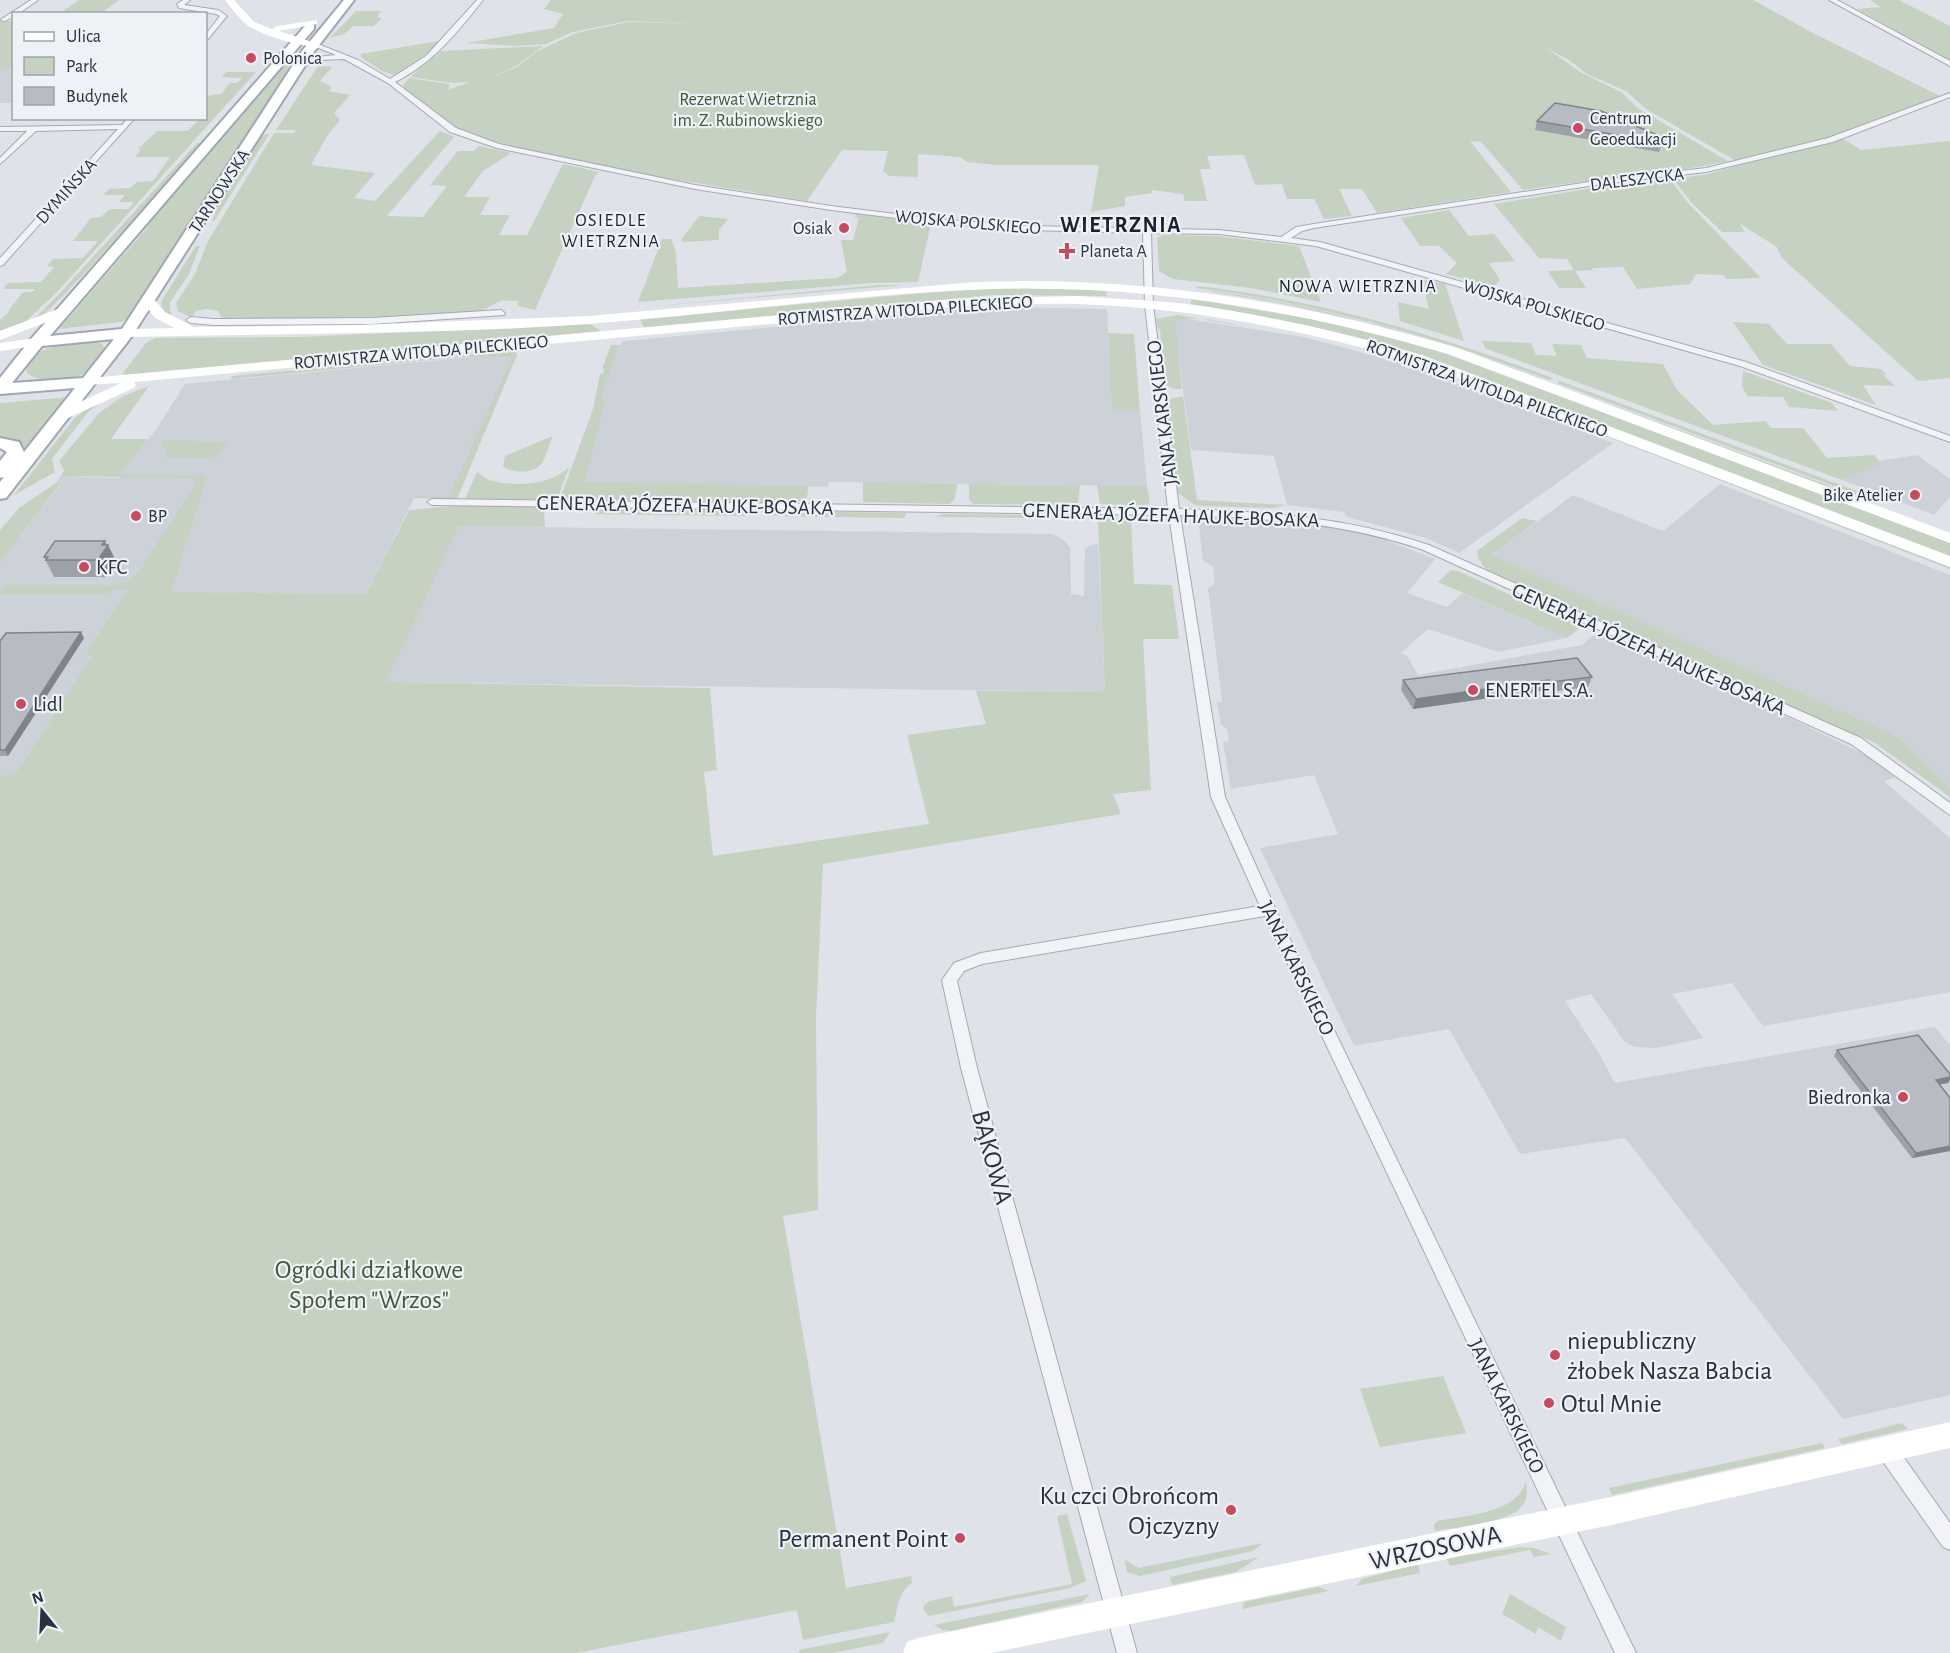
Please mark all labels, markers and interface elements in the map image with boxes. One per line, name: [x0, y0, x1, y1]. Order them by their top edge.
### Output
legend: [12, 12, 207, 120]
text: Ulica: [66, 28, 101, 46]
place label: Polonica: [263, 50, 322, 68]
marker: Polonica: [244, 51, 258, 65]
text: Park: [66, 58, 98, 76]
text: Budynek: [66, 88, 128, 106]
park label: Rezerwat Wietrznia im. Z. Rubinowskiego: [673, 91, 823, 130]
place label: Centrum Geoedukacji: [1590, 110, 1677, 149]
marker: Centrum Geoedukacji: [1571, 121, 1585, 135]
street label: TARNOWSKA: [186, 146, 254, 237]
street label: DYMIŃSKA: [31, 153, 101, 228]
street label: DALESZYCKA: [1589, 165, 1686, 195]
street label: WOJSKA POLSKIEGO: [894, 208, 1042, 238]
district label: OSIEDLE WIETRZNIA: [562, 212, 660, 251]
district label: WIETRZNIA: [1060, 214, 1182, 236]
place label: Osiak: [793, 220, 833, 238]
marker: Osiak: [837, 221, 851, 235]
marker: Planeta A: [1058, 242, 1076, 260]
place label: Planeta A: [1080, 243, 1148, 261]
street label: WOJSKA POLSKIEGO: [1461, 277, 1607, 335]
district label: NOWA WIETRZNIA: [1279, 278, 1437, 296]
street label: ROTMISTRZA WITOLDA PILECKIEGO: [777, 293, 1033, 329]
street label: ROTMISTRZA WITOLDA PILECKIEGO: [293, 333, 549, 373]
street label: ROTMISTRZA WITOLDA PILECKIEGO: [1364, 337, 1610, 441]
street label: JANA KARSKIEGO: [1143, 339, 1182, 487]
place label: Bike Atelier: [1823, 487, 1903, 505]
marker: Bike Atelier: [1908, 488, 1922, 502]
street label: GENERAŁA JÓZEFA HAUKE-BOSAKA: [536, 490, 834, 519]
street label: GENERAŁA JÓZEFA HAUKE-BOSAKA: [1022, 498, 1320, 531]
place label: BP: [148, 508, 167, 526]
marker: BP: [129, 509, 143, 523]
place label: KFC: [96, 557, 128, 578]
marker: KFC: [77, 560, 91, 574]
street label: GENERAŁA JÓZEFA HAUKE-BOSAKA: [1509, 578, 1789, 719]
place label: ENERTEL S.A.: [1485, 680, 1593, 701]
marker: ENERTEL S.A.: [1466, 683, 1480, 697]
place label: Lidl: [33, 694, 63, 715]
marker: Lidl: [14, 697, 28, 711]
street label: JANA KARSKIEGO: [1255, 898, 1338, 1039]
place label: Biedronka: [1808, 1087, 1891, 1108]
marker: Biedronka: [1896, 1090, 1910, 1104]
street label: BĄKOWA: [967, 1107, 1017, 1207]
park label: Ogródki działkowe Społem "Wrzos": [275, 1257, 463, 1313]
place label: niepubliczny żłobek Nasza Babcia: [1567, 1328, 1772, 1384]
street label: JANA KARSKIEGO: [1465, 1336, 1548, 1477]
marker: niepubliczny żłobek Nasza Babcia: [1548, 1348, 1562, 1362]
place label: Otul Mnie: [1561, 1391, 1662, 1417]
marker: Otul Mnie: [1542, 1396, 1556, 1410]
place label: Ku czci Obrońcom Ojczyzny: [1039, 1483, 1219, 1539]
marker: Ku czci Obrońcom Ojczyzny: [1224, 1503, 1238, 1517]
street label: WRZOSOWA: [1367, 1521, 1503, 1575]
place label: Permanent Point: [778, 1526, 948, 1552]
marker: Permanent Point: [953, 1531, 967, 1545]
north arrow: [12, 1581, 72, 1641]
text: N: [30, 1588, 45, 1607]

